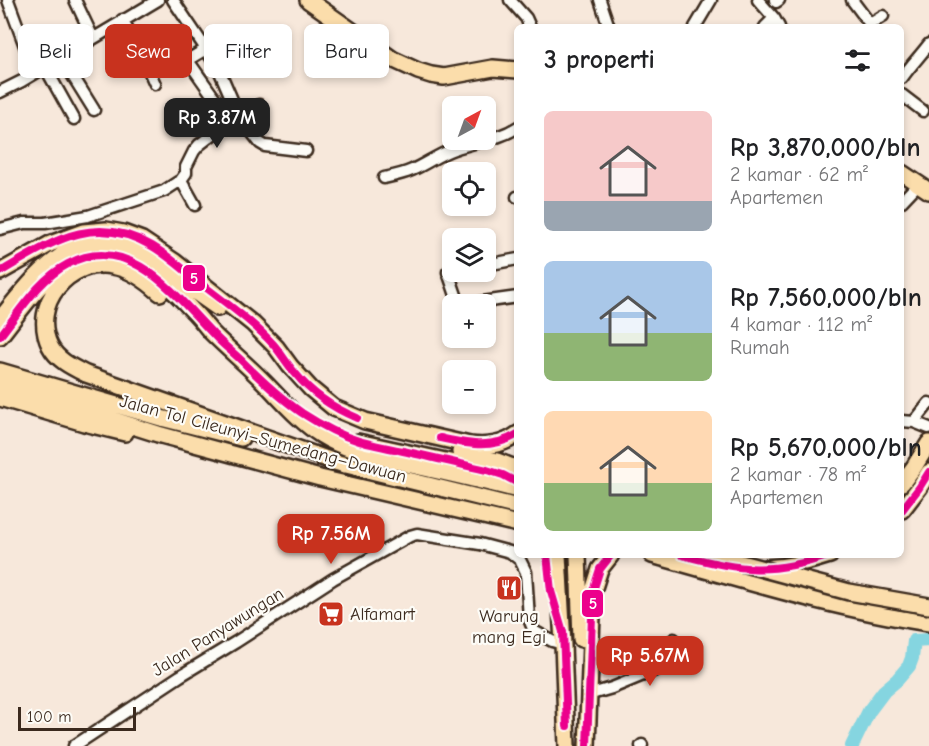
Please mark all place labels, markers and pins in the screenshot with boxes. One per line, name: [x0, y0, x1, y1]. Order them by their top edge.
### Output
pin: Rp 3.87M: [155, 98, 279, 149]
pin: Rp 7.56M: [269, 514, 393, 565]
restaurant icon: Warung mang Egi: [494, 573, 524, 603]
supermarket icon: Alfamart: [316, 599, 346, 629]
place label: Alfamart: [350, 604, 416, 625]
place label: Warung mang Egi: [472, 606, 546, 648]
pin: Rp 5.67M: [588, 636, 712, 687]

